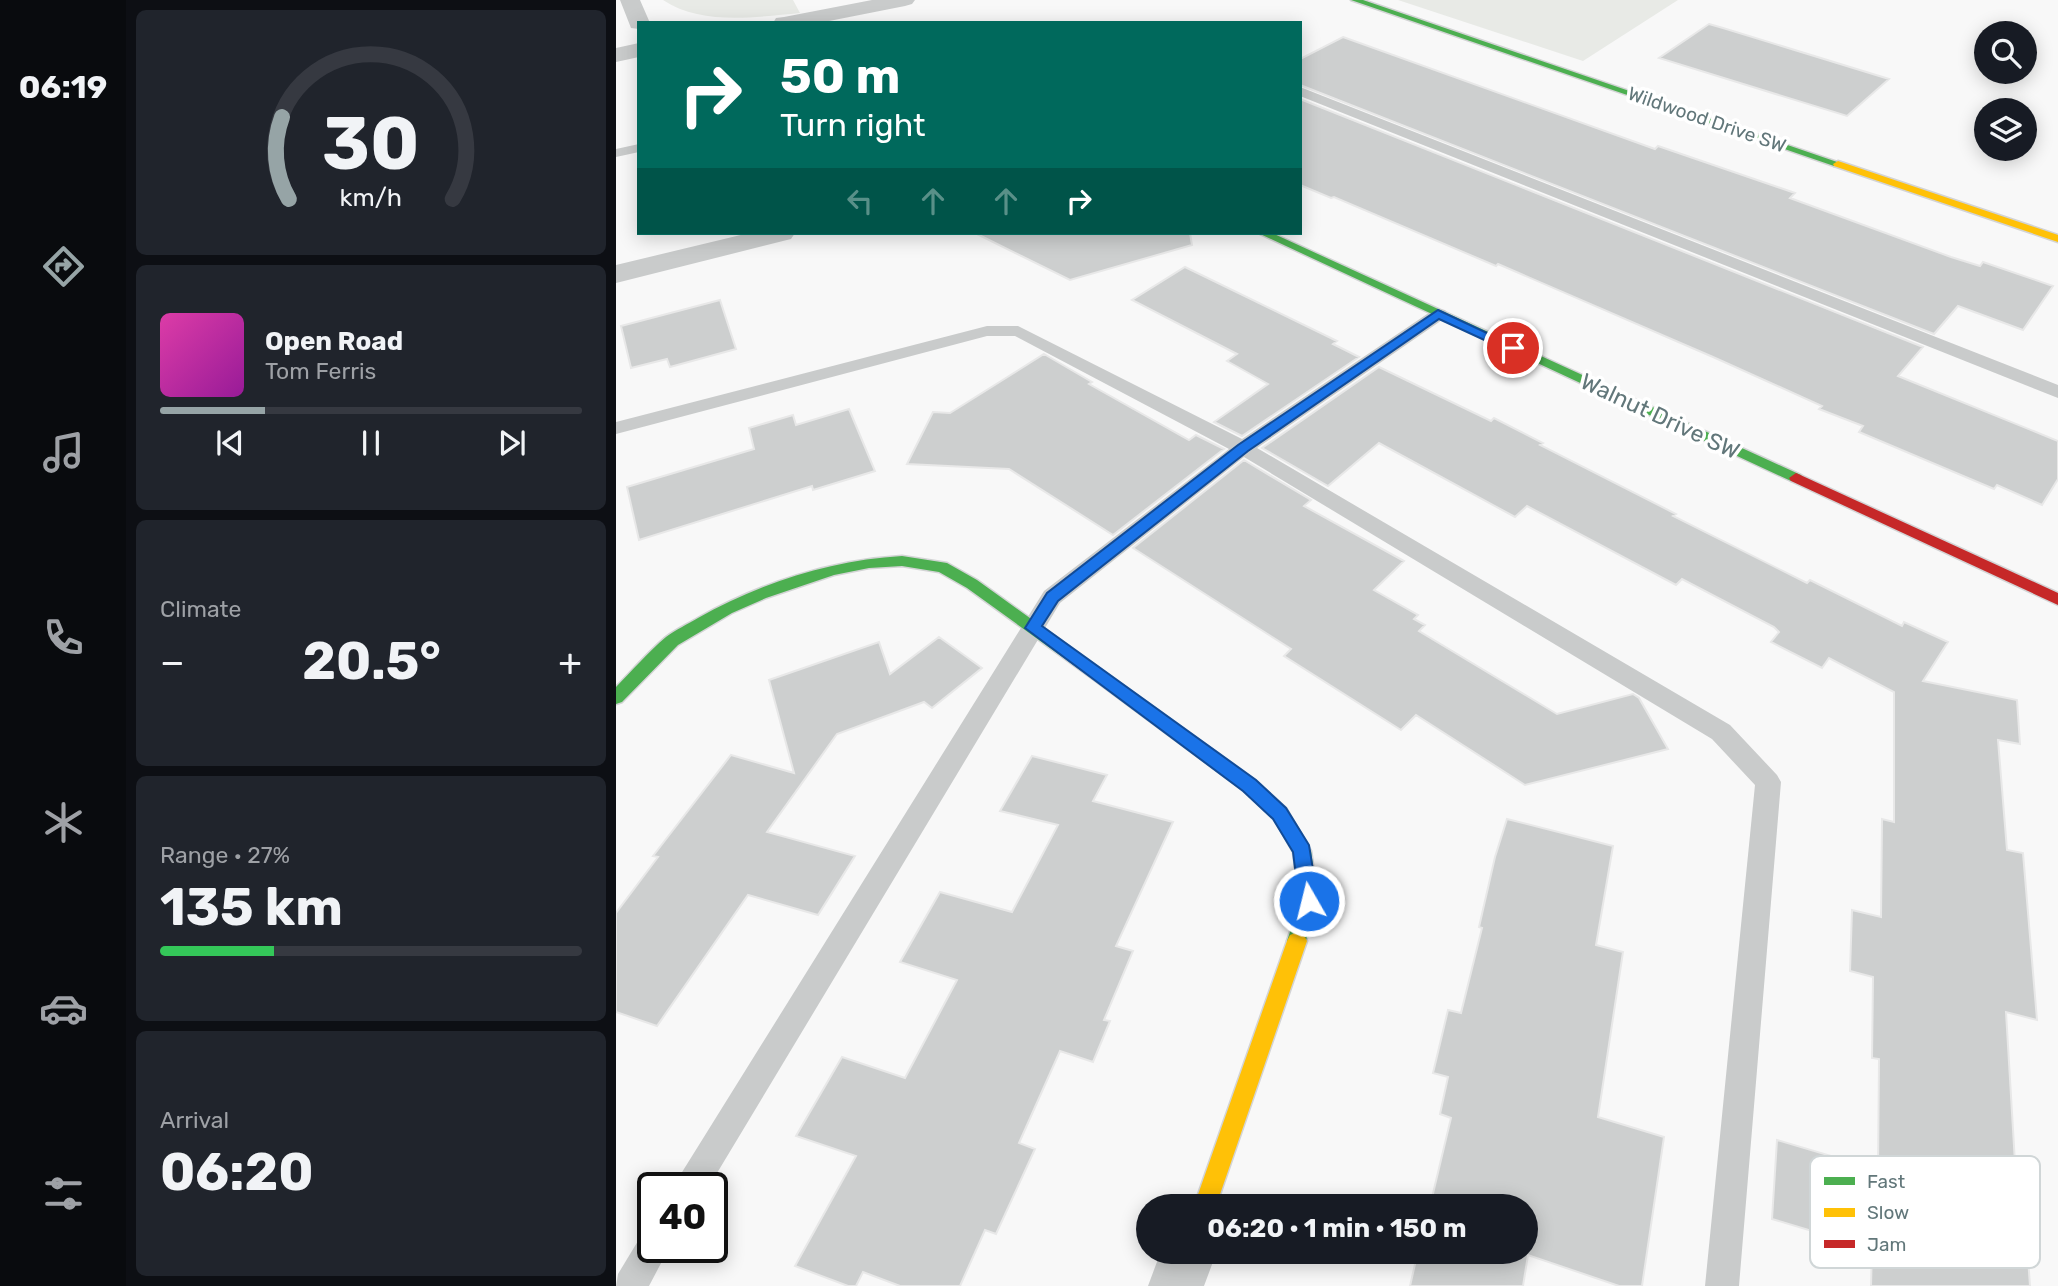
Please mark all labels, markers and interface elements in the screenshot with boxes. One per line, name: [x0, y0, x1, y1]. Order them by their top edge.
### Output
map controls: [1974, 21, 2037, 161]
button: search: [1974, 21, 2037, 84]
text: 50 m: [780, 47, 900, 105]
icon: right: [665, 49, 756, 140]
text: 06:19: [19, 68, 107, 106]
street label: Wildwood Drive SW: [1625, 82, 1789, 157]
button: layers: [1974, 98, 2037, 161]
text: 30: [322, 101, 420, 187]
text: Turn right: [780, 106, 925, 144]
text: km/h: [340, 182, 402, 211]
icon: left: [841, 182, 879, 220]
icon: ahead: [914, 182, 952, 220]
icon: ahead: [987, 182, 1025, 220]
icon: right: [1060, 182, 1098, 220]
icon: directions: [39, 242, 88, 291]
pin: [1483, 318, 1543, 378]
text: Open Road: [265, 326, 403, 357]
icon: arrive: [1494, 329, 1532, 367]
text: Tom Ferris: [265, 357, 376, 385]
street label: Walnut Drive SW: [1576, 367, 1744, 465]
icon: previous: [211, 424, 249, 462]
icon: pause: [352, 424, 390, 462]
icon: next: [493, 424, 531, 462]
icon: music: [39, 428, 88, 477]
text: Climate: [160, 595, 241, 623]
icon: phone: [39, 613, 88, 662]
text: 20.5°: [302, 630, 441, 692]
text: −: [160, 639, 185, 685]
text: +: [558, 639, 582, 685]
icon: climate: [39, 798, 88, 847]
text: Range · 27%: [160, 841, 290, 869]
position arrow: [1272, 864, 1346, 938]
text: 135 km: [160, 876, 343, 938]
icon: car: [39, 984, 88, 1033]
text: Arrival: [160, 1106, 229, 1134]
text: 06:20: [160, 1141, 314, 1203]
legend: [1810, 1156, 2040, 1268]
icon: filters: [39, 1169, 88, 1218]
text: Fast: [1867, 1170, 1906, 1193]
speed limit sign: 40: [637, 1172, 728, 1263]
text: Slow: [1867, 1201, 1909, 1224]
text: 06:20 · 1 min · 150 m: [1207, 1213, 1467, 1244]
text: Jam: [1867, 1233, 1906, 1256]

